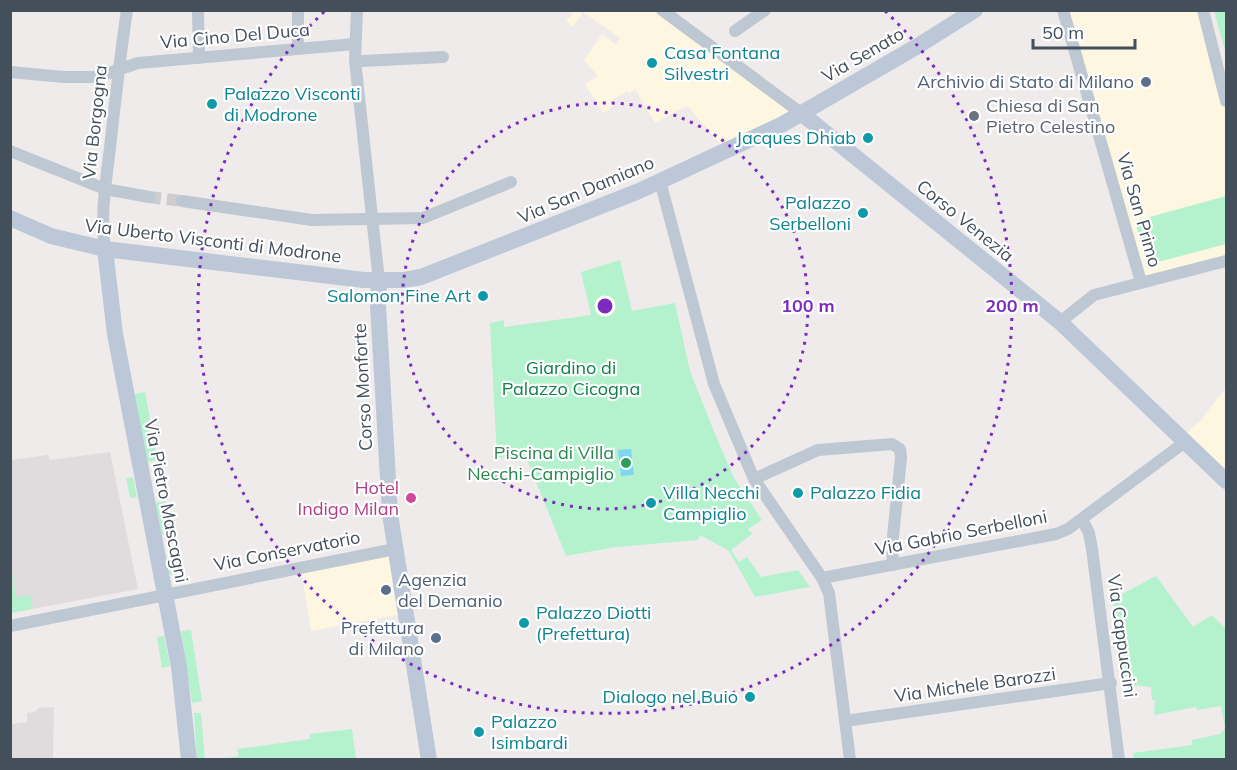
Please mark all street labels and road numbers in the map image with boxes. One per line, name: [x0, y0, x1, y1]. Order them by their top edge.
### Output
street label: Via Cino Del Duca: [159, 18, 311, 54]
street label: Via Senato: [818, 22, 908, 87]
street label: Via Borgogna: [77, 64, 112, 180]
street label: Via San Primo: [1112, 150, 1167, 270]
street label: Via San Damiano: [514, 151, 657, 229]
street label: Corso Venezia: [912, 174, 1019, 267]
street label: Via Uberto Visconti di Modrone: [84, 213, 343, 268]
street label: Corso Monforte: [348, 323, 377, 451]
street label: Via Pietro Mascagni: [139, 417, 194, 585]
street label: Via Gabrio Serbelloni: [873, 505, 1049, 560]
street label: Via Conservatorio: [212, 525, 362, 576]
street label: Via Cappuccini: [1102, 573, 1143, 699]
street label: Via Michele Barozzi: [893, 662, 1057, 707]

